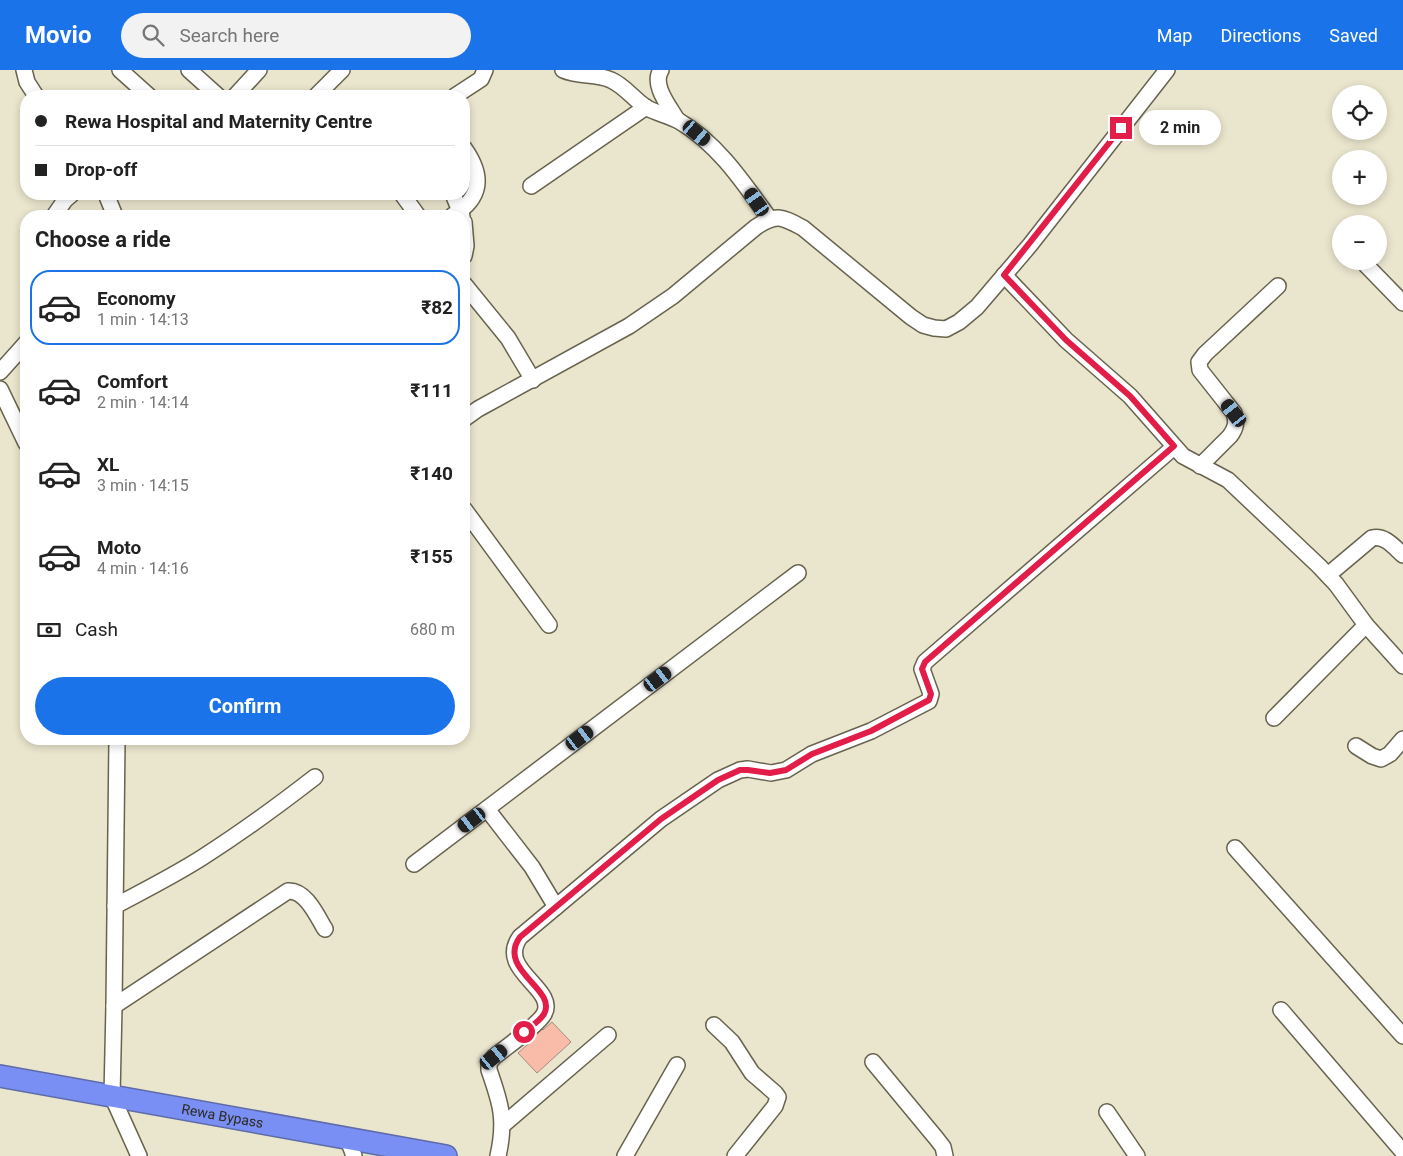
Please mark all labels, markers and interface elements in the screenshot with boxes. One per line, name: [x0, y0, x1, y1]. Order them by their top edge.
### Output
search box: [121, 13, 471, 58]
text: Movio: [25, 21, 91, 49]
icon: search: [139, 21, 167, 49]
text: Search here: [179, 24, 279, 47]
text: Map: [1157, 25, 1192, 46]
text: Directions: [1220, 25, 1301, 46]
text: Saved: [1329, 25, 1378, 46]
map controls: [1332, 85, 1387, 270]
button: locate: [1332, 85, 1387, 140]
text: Rewa Hospital and Maternity Centre: [65, 110, 372, 133]
callout: 2 min: [1138, 110, 1221, 146]
route end: [1110, 117, 1132, 139]
car: [680, 118, 713, 148]
text: 2 min: [1160, 118, 1200, 137]
button: +: [1332, 150, 1387, 205]
text: Drop-off: [65, 158, 137, 181]
car: [742, 185, 771, 219]
button: −: [1332, 215, 1387, 270]
text: Choose a ride: [35, 227, 171, 252]
icon: car: [37, 285, 82, 330]
text: Economy: [97, 287, 176, 310]
text: ₹82: [421, 296, 453, 319]
text: 1 min · 14:13: [97, 310, 189, 329]
icon: car: [37, 368, 82, 413]
text: Comfort: [97, 370, 168, 393]
text: ₹111: [410, 379, 453, 402]
text: 2 min · 14:14: [97, 393, 189, 412]
car: [1218, 397, 1249, 429]
icon: car: [37, 451, 82, 496]
text: XL: [97, 453, 119, 476]
text: ₹140: [410, 462, 453, 485]
text: 3 min · 14:15: [97, 476, 189, 495]
icon: car: [37, 534, 82, 579]
text: Moto: [97, 536, 141, 559]
text: ₹155: [410, 545, 453, 568]
text: 4 min · 14:16: [97, 559, 189, 578]
icon: cash: [35, 616, 63, 644]
text: Cash: [75, 618, 118, 641]
text: 680 m: [410, 620, 455, 639]
car: [641, 664, 674, 694]
button: Confirm: [35, 677, 455, 735]
car: [563, 723, 596, 753]
car: [455, 805, 488, 835]
route start: [513, 1021, 535, 1043]
car: [477, 1042, 510, 1072]
street label: Rewa Bypass: [180, 1101, 265, 1131]

